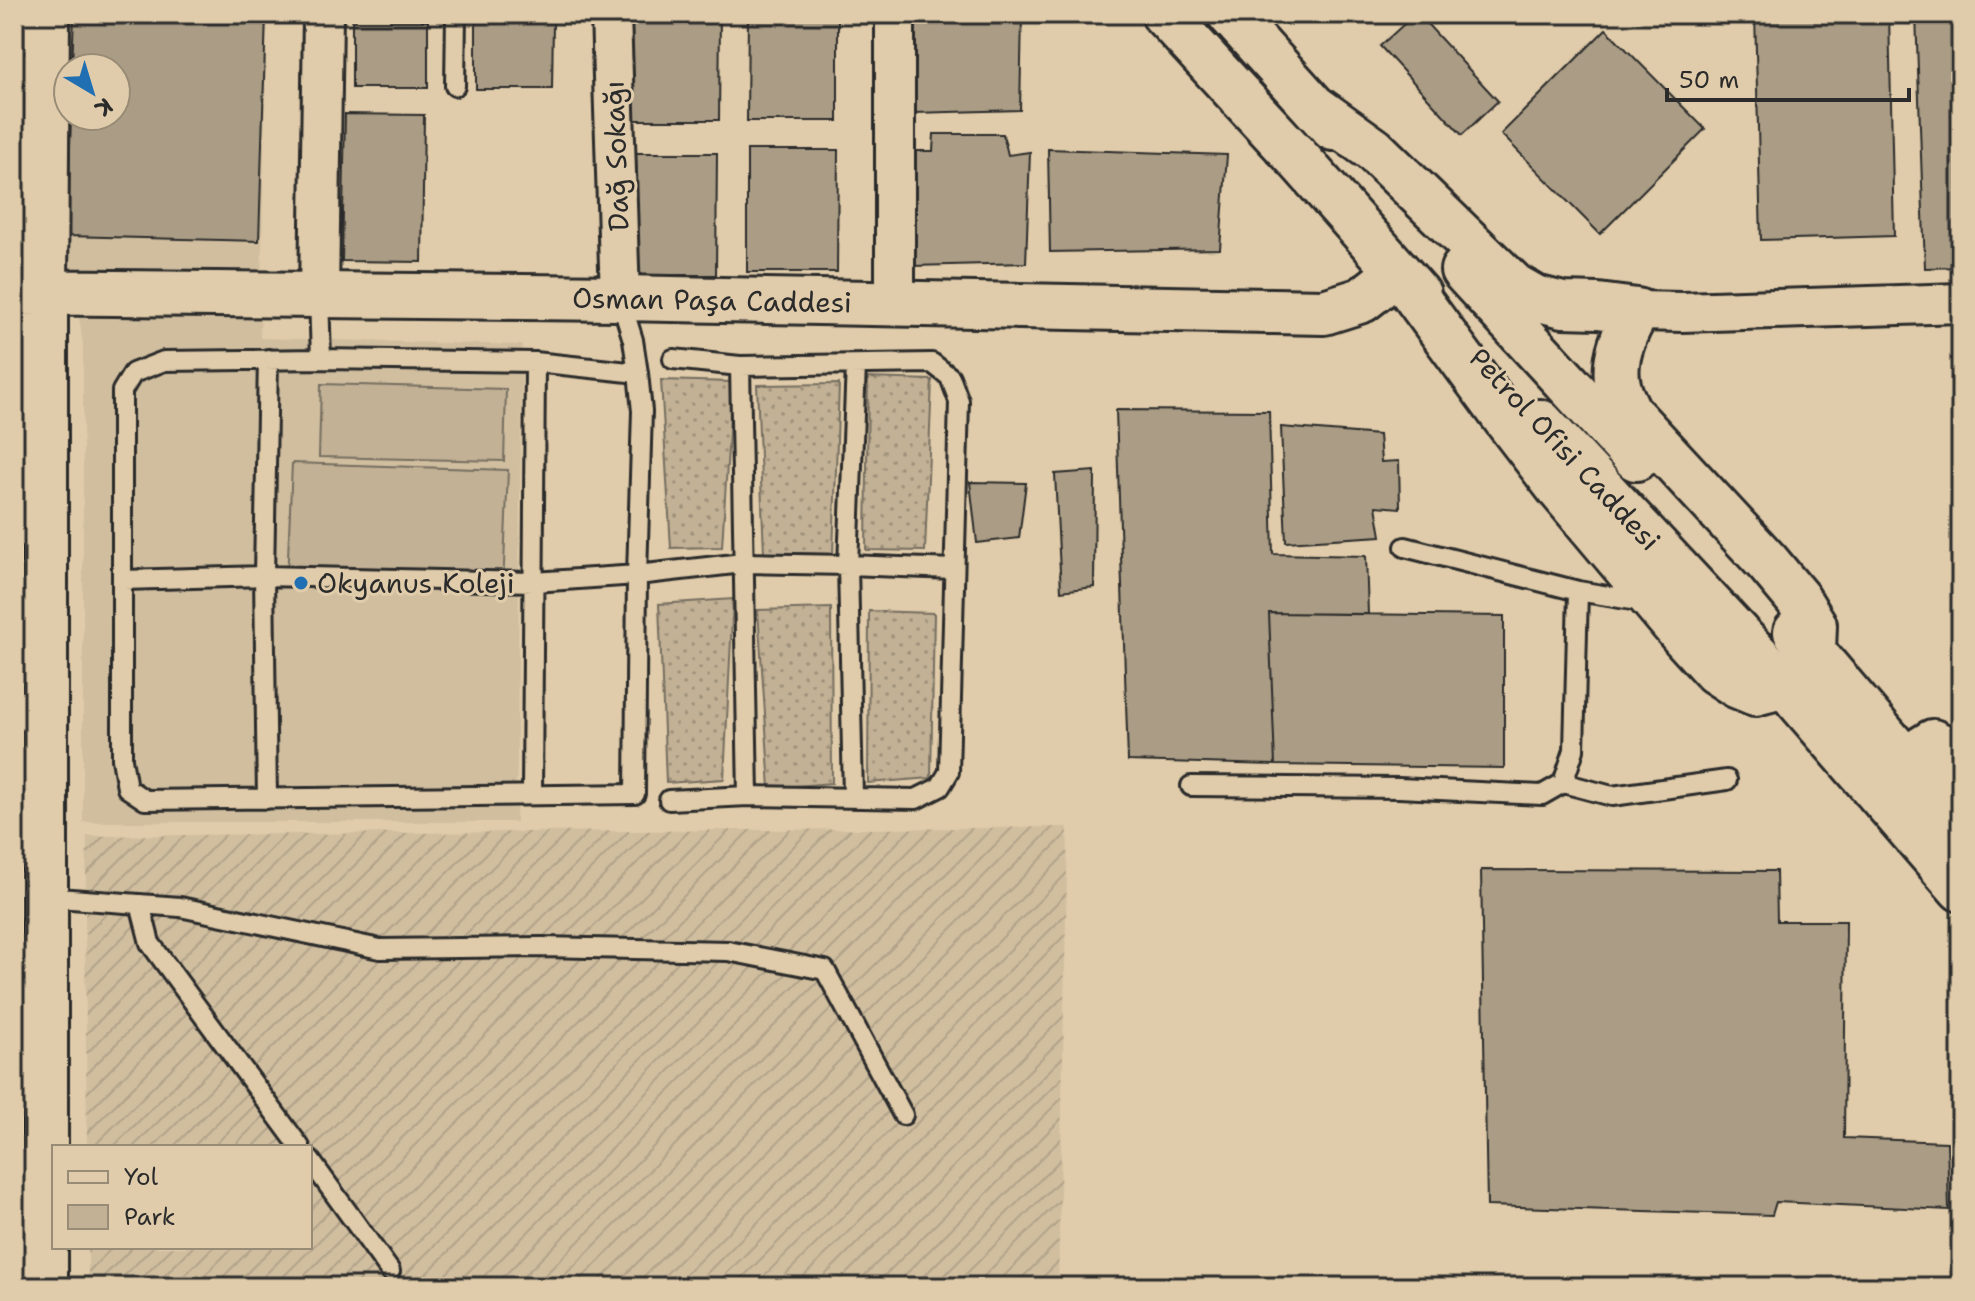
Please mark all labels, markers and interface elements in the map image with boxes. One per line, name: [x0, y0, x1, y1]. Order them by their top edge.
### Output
north arrow: [52, 52, 132, 132]
scale bar: [1667, 52, 1909, 102]
text: 50 m: [1679, 64, 1739, 96]
street label: Dağ Sokağı: [594, 80, 638, 232]
text: K: [89, 91, 119, 123]
street label: Osman Paşa Caddesi: [572, 279, 852, 321]
street label: Petrol Ofisi Caddesi: [1461, 339, 1669, 559]
place label: Okyanus Koleji: [317, 564, 515, 602]
marker: Okyanus Koleji: [292, 574, 310, 592]
legend: [52, 1145, 312, 1249]
text: Yol: [124, 1161, 159, 1193]
text: Park: [124, 1201, 176, 1233]

